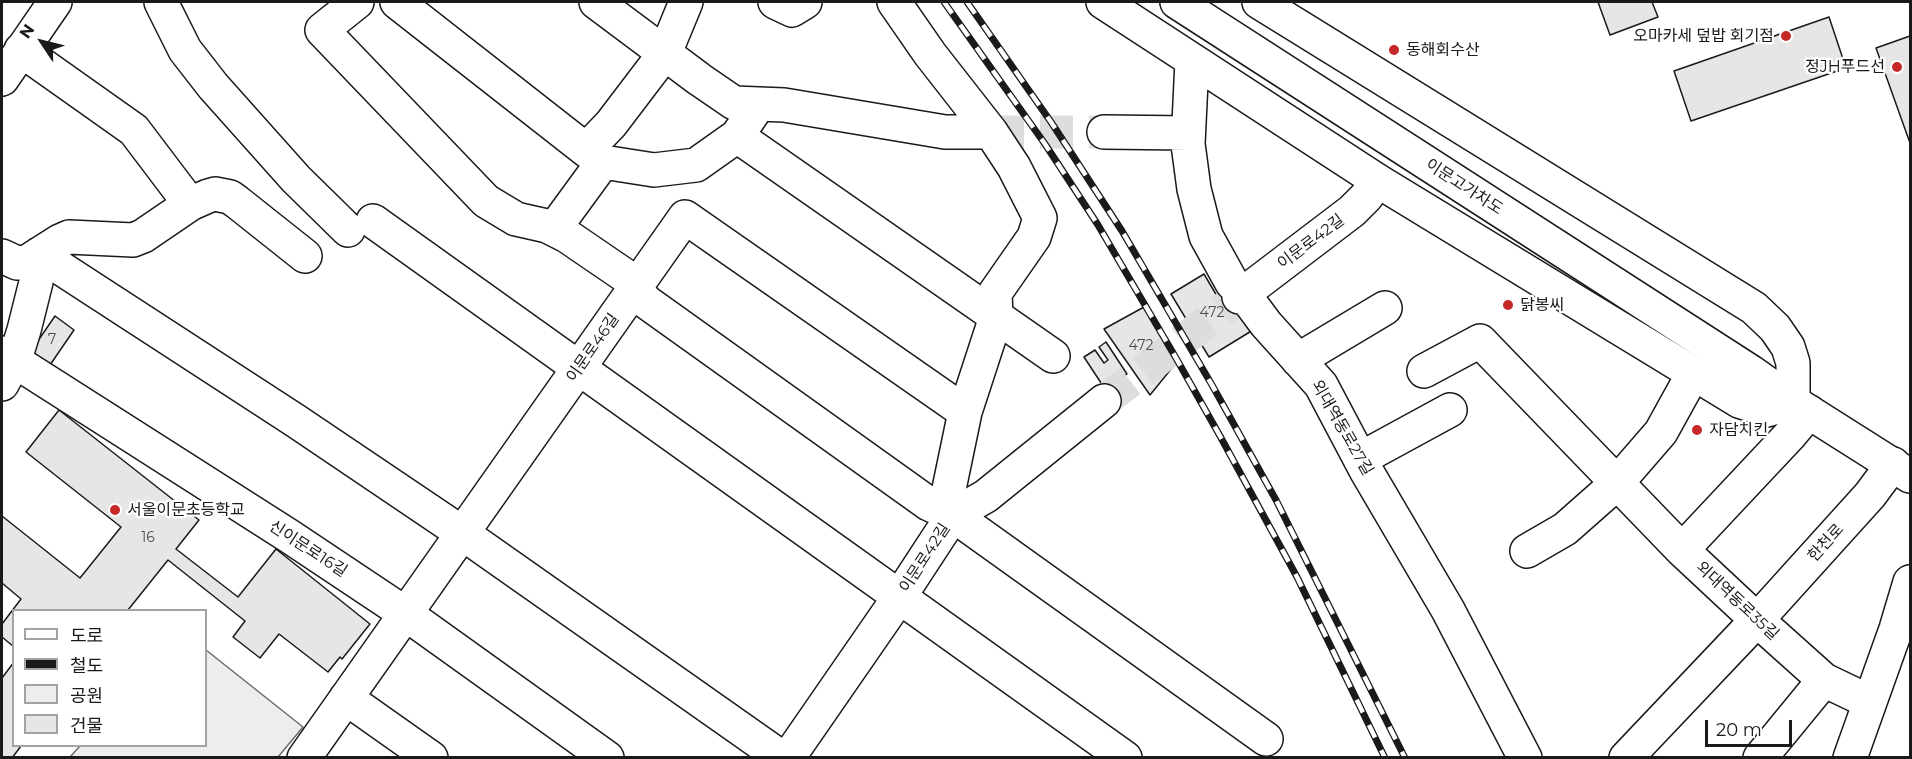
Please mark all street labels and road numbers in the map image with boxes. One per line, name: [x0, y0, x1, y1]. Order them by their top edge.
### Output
street label: 이문고가차도: [1422, 155, 1506, 219]
street label: 이문로42길: [1274, 211, 1348, 273]
street label: 이문로46길: [562, 310, 624, 386]
street label: 외대역동로27길: [1307, 377, 1377, 479]
street label: 신이문로16길: [265, 517, 351, 581]
street label: 이문로42길: [896, 520, 954, 596]
street label: 한천로: [1804, 520, 1848, 566]
street label: 외대역동로35길: [1692, 558, 1782, 644]

